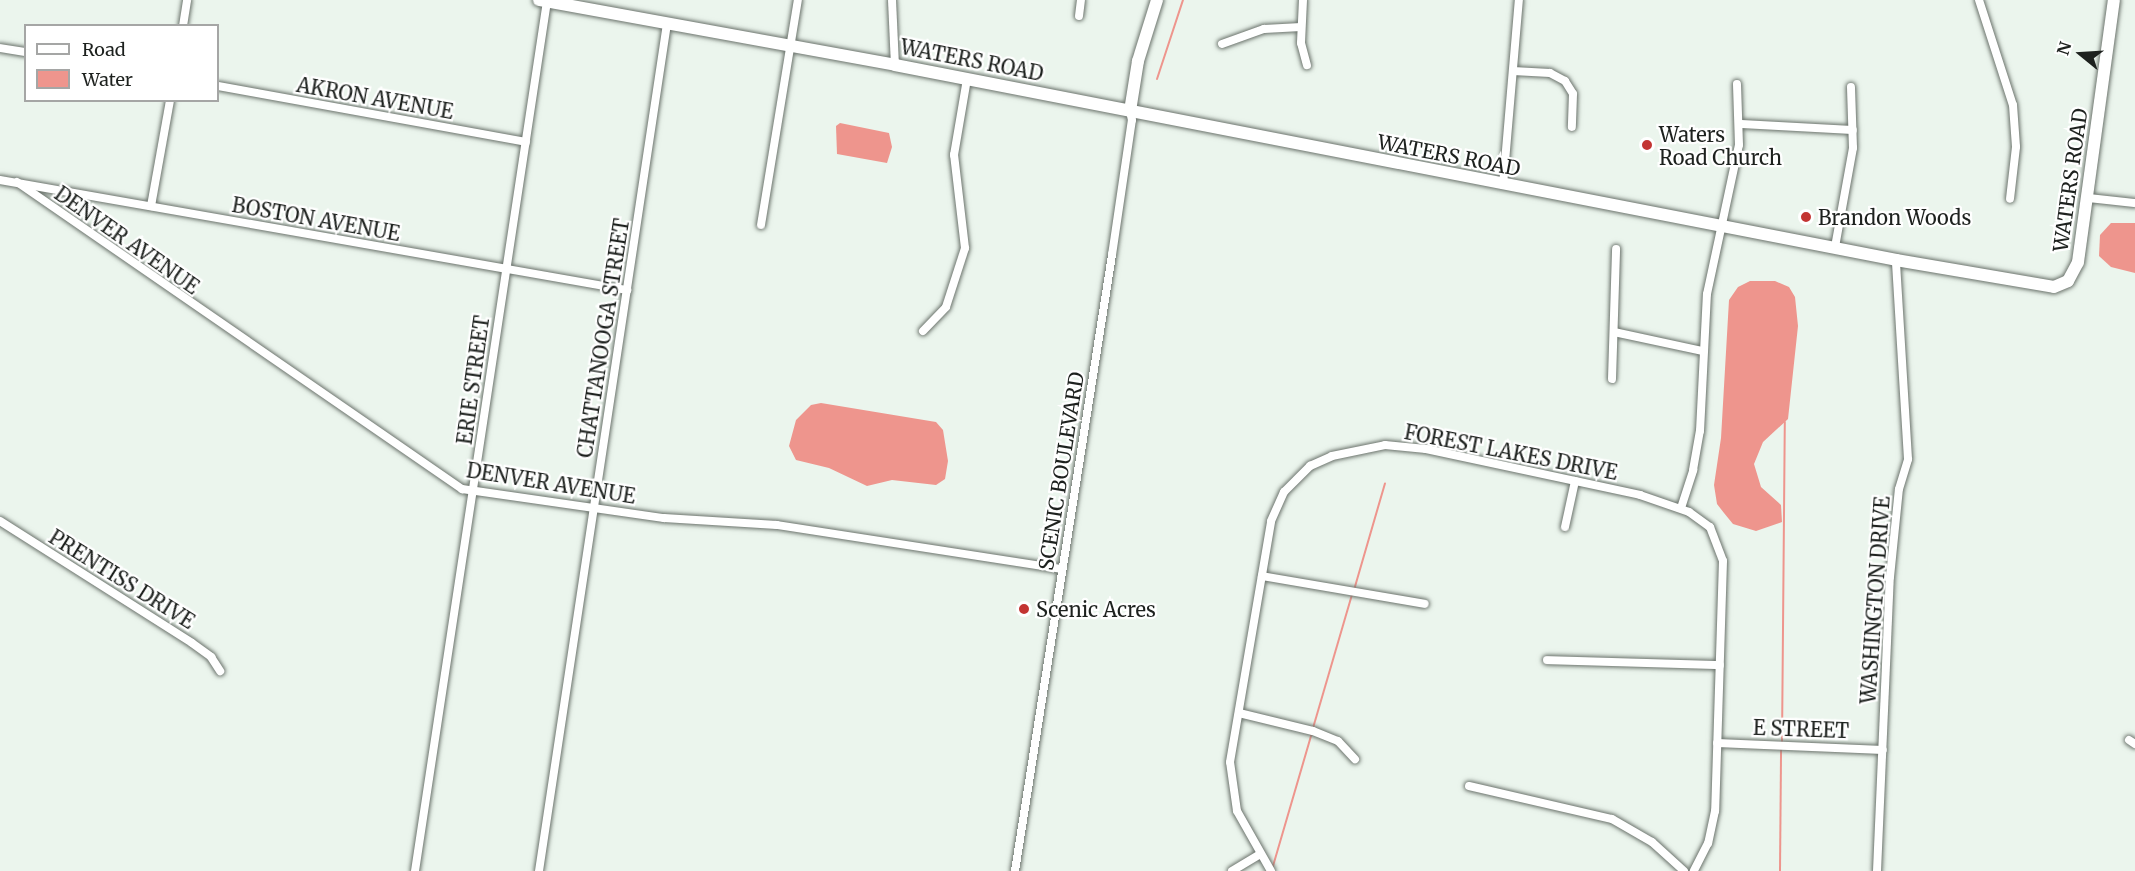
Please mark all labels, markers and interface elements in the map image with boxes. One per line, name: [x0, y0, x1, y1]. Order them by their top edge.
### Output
legend: [24, 24, 219, 102]
north arrow: [2051, 24, 2111, 84]
street label: WATERS ROAD: [899, 34, 1045, 86]
text: Road: [82, 38, 126, 61]
text: N: [2052, 39, 2075, 58]
text: Water: [82, 68, 133, 91]
street label: AKRON AVENUE: [295, 72, 455, 124]
street label: WATERS ROAD: [2048, 107, 2092, 253]
place label: Waters Road Church: [1659, 122, 1782, 169]
street label: WATERS ROAD: [1376, 129, 1522, 181]
marker: Waters Road Church: [1640, 138, 1654, 152]
street label: DENVER AVENUE: [50, 181, 204, 299]
street label: BOSTON AVENUE: [230, 192, 402, 246]
place label: Brandon Woods: [1818, 205, 1971, 229]
marker: Brandon Woods: [1799, 210, 1813, 224]
street label: CHATTANOOGA STREET: [572, 217, 634, 459]
street label: ERIE STREET: [452, 314, 494, 446]
street label: SCENIC BOULEVARD: [1033, 370, 1089, 572]
street label: FOREST LAKES DRIVE: [1402, 420, 1620, 484]
street label: DENVER AVENUE: [465, 458, 637, 508]
street label: WASHINGTON DRIVE: [1856, 495, 1894, 705]
street label: PRENTISS DRIVE: [45, 525, 199, 633]
place label: Scenic Acres: [1036, 597, 1156, 621]
marker: Scenic Acres: [1017, 602, 1031, 616]
street label: E STREET: [1753, 715, 1849, 743]

